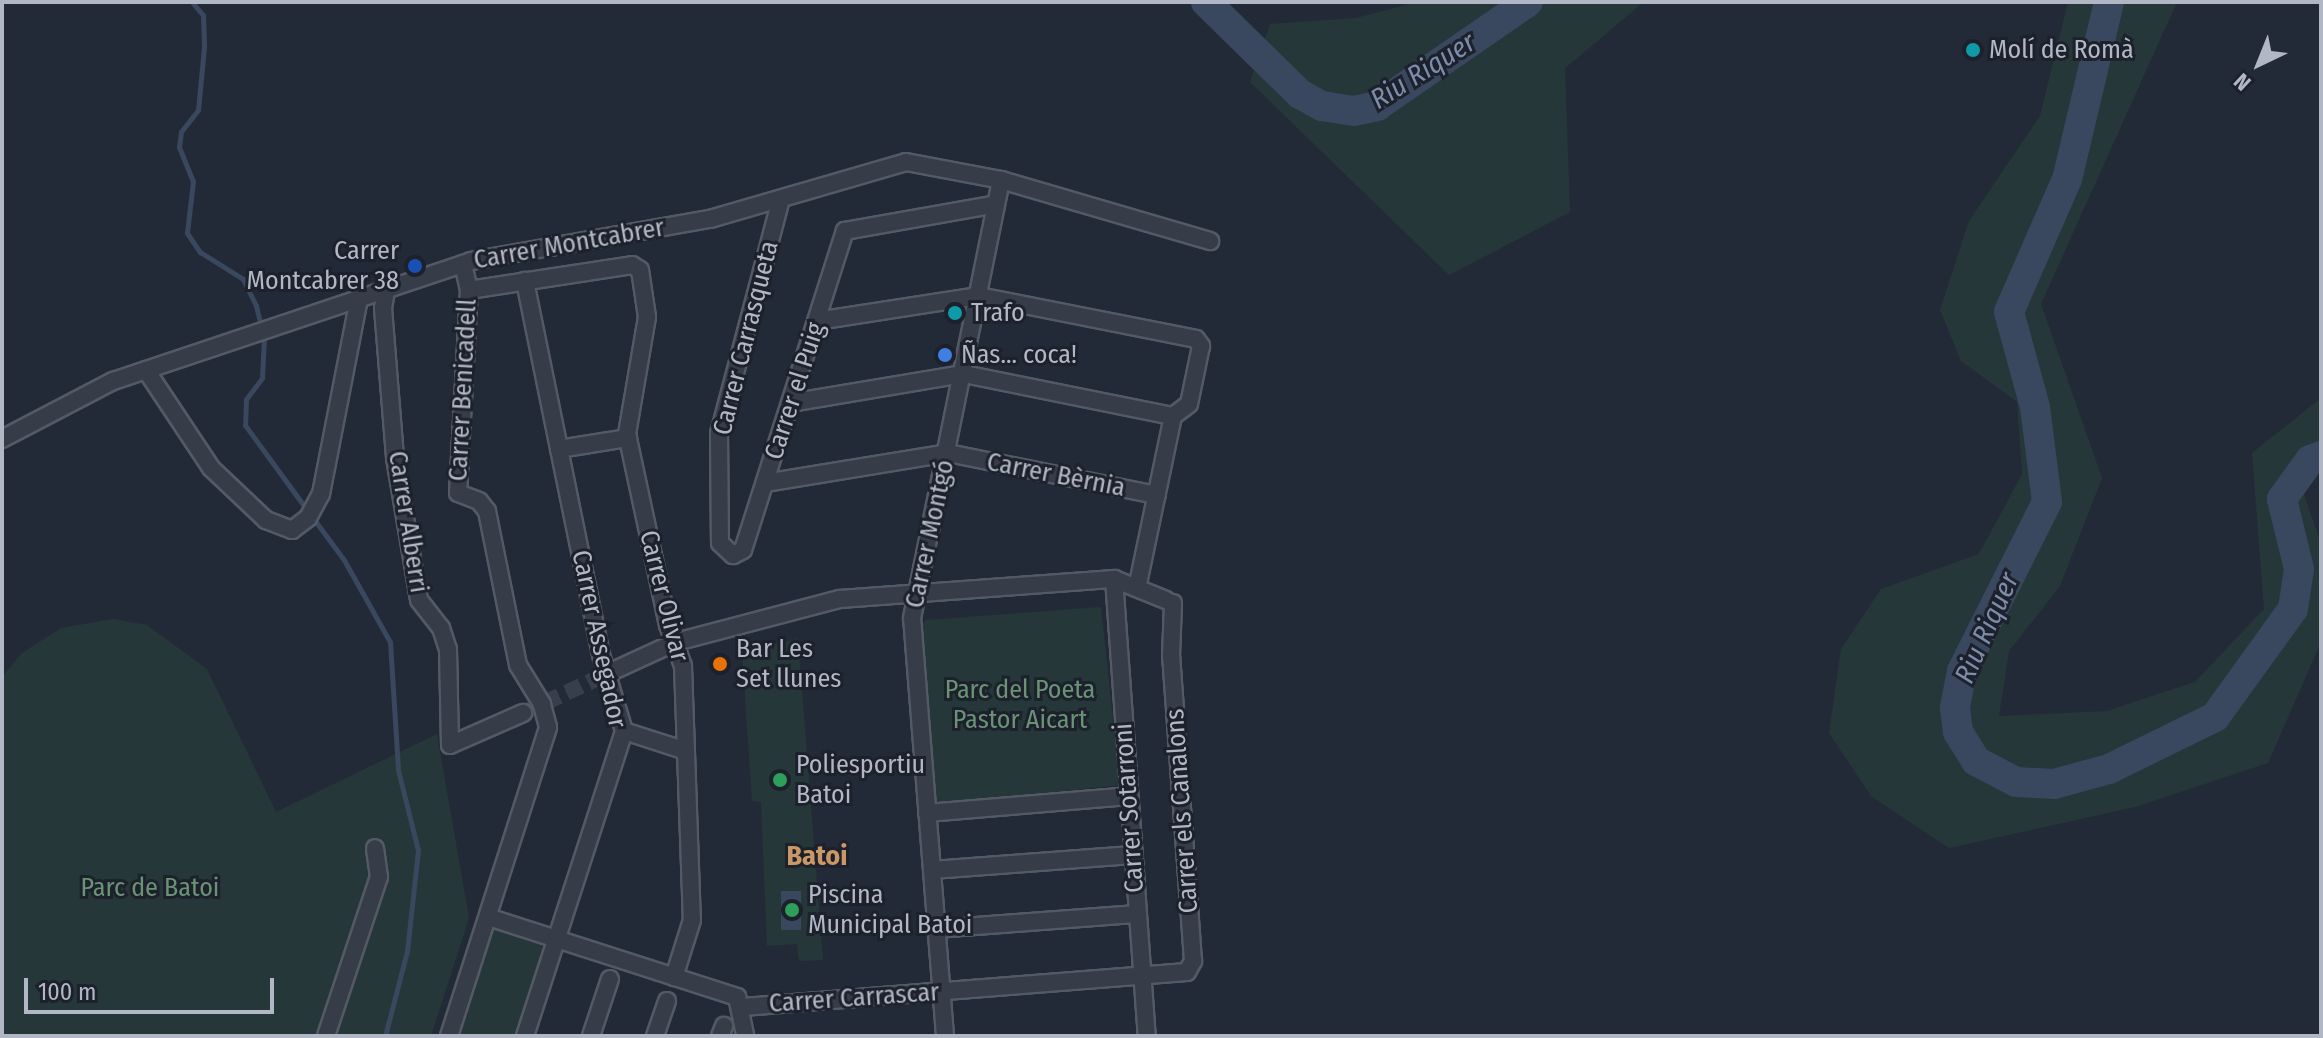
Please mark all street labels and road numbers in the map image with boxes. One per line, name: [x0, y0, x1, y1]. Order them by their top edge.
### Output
street label: Carrer Montcabrer: [471, 212, 667, 276]
street label: Carrer Carrasqueta: [707, 238, 785, 438]
street label: Carrer Benicadell: [443, 298, 483, 482]
street label: Carrer el Puig: [758, 319, 832, 463]
street label: Carrer Bèrnia: [984, 446, 1128, 504]
street label: Carrer Alberri: [381, 449, 435, 595]
street label: Carrer Montgó: [899, 457, 961, 611]
street label: Carrer Olivar: [633, 527, 695, 665]
street label: Carrer Assegador: [565, 547, 633, 731]
street label: Carrer els Canalons: [1159, 708, 1205, 914]
street label: Carrer Sotarroni: [1108, 722, 1150, 894]
street label: Carrer Carrascar: [768, 976, 940, 1020]

